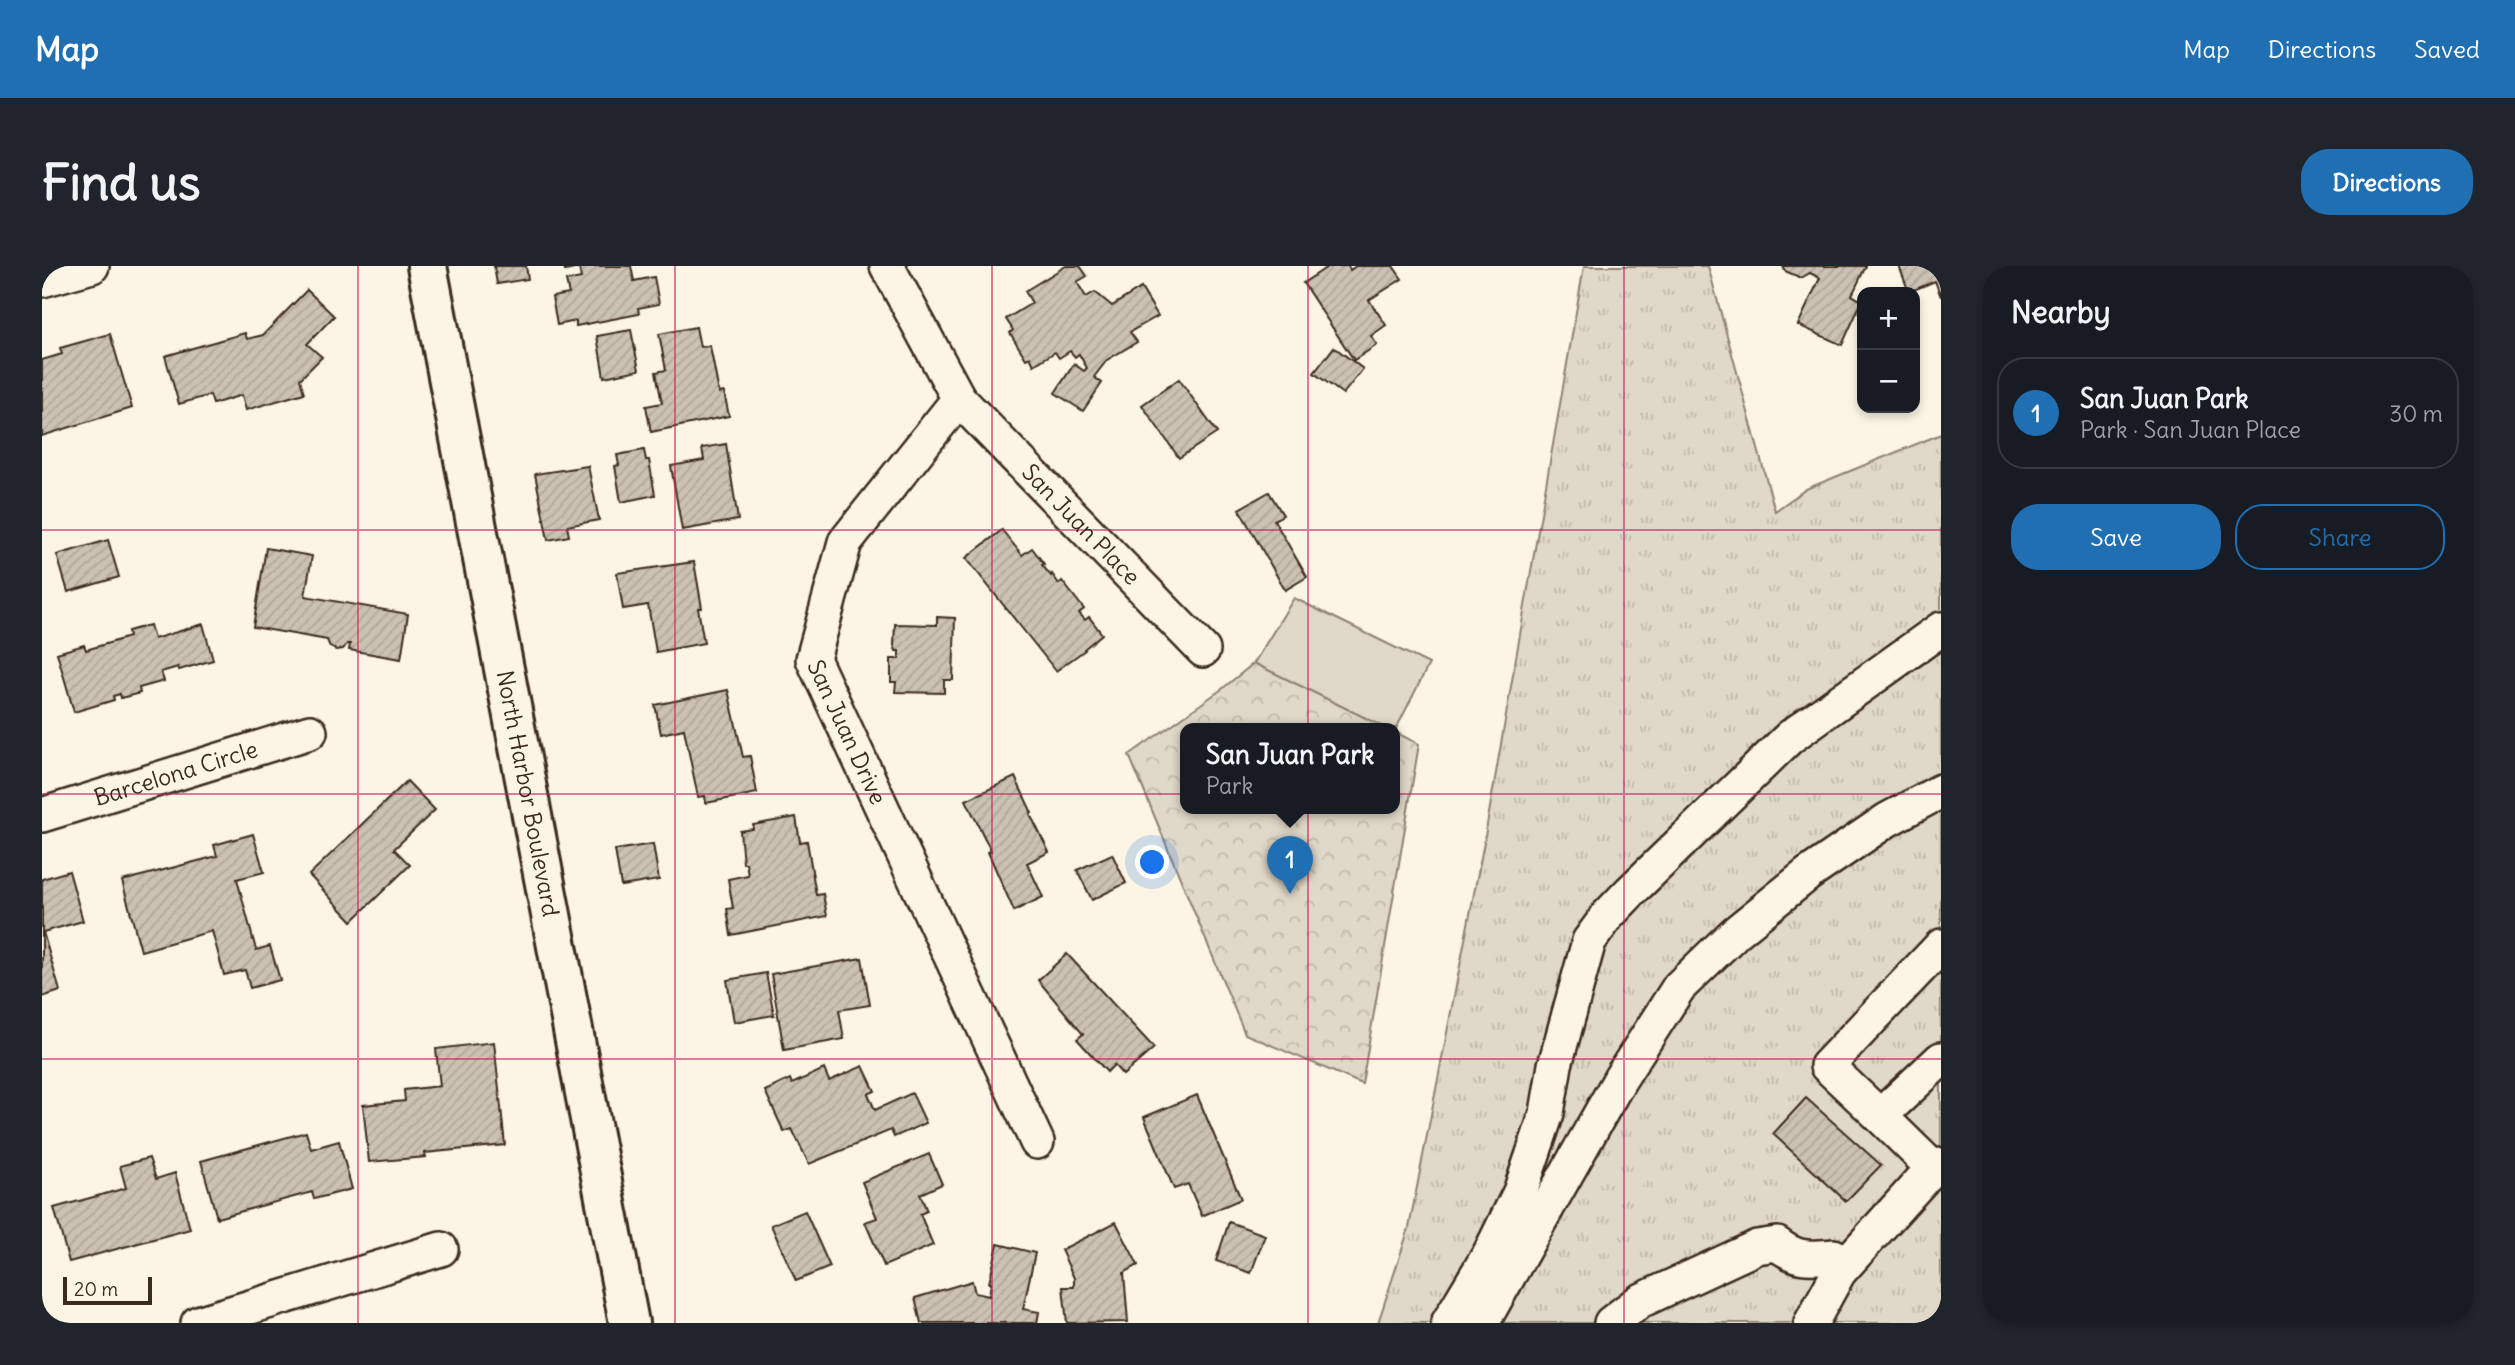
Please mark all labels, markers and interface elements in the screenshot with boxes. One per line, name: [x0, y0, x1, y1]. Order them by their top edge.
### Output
text: Map: [35, 28, 99, 70]
text: Map: [2183, 34, 2230, 64]
text: Directions: [2268, 34, 2376, 64]
text: Saved: [2414, 34, 2480, 64]
button: Directions: [2301, 149, 2473, 215]
text: Find us: [42, 152, 200, 213]
map controls: [1857, 287, 1920, 413]
button: +: [1857, 287, 1920, 350]
text: Nearby: [2011, 293, 2111, 331]
button: −: [1857, 350, 1920, 413]
text: San Juan Park: [2080, 382, 2249, 415]
text: 1: [2031, 399, 2041, 428]
text: 30 m: [2389, 399, 2443, 428]
text: Park · San Juan Place: [2080, 415, 2301, 444]
street label: San Juan Place: [1016, 458, 1147, 591]
button: Save: [2011, 504, 2221, 570]
button: Share: [2235, 504, 2445, 570]
street label: San Juan Drive: [801, 655, 893, 809]
street label: North Harbor Boulevard: [491, 668, 566, 919]
popup: [1180, 723, 1400, 814]
street label: Barcelona Circle: [90, 734, 261, 812]
text: San Juan Park: [1206, 738, 1374, 771]
text: Park: [1206, 771, 1253, 800]
pin: 1: [1267, 836, 1313, 894]
your location: [1135, 845, 1169, 879]
scale bar: [63, 1274, 152, 1306]
text: 20 m: [74, 1277, 118, 1301]

